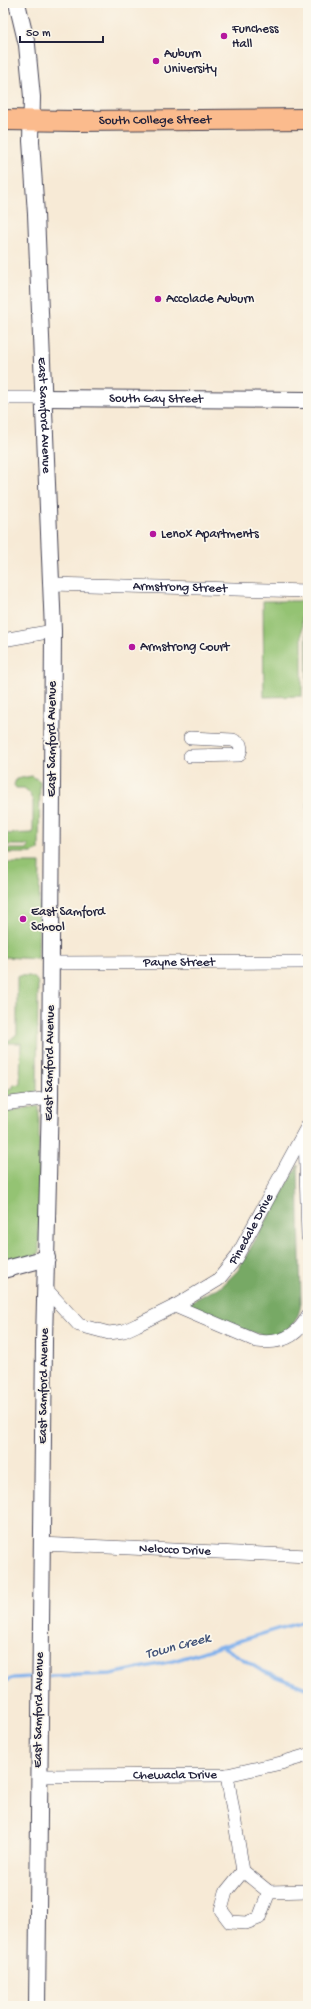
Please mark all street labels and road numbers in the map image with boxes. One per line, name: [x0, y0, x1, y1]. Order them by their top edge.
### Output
street label: South College Street: [99, 112, 213, 128]
street label: East Samford Avenue: [34, 357, 54, 474]
street label: South Gay Street: [109, 391, 205, 407]
street label: Armstrong Street: [133, 579, 229, 596]
street label: East Samford Avenue: [45, 681, 60, 797]
street label: Payne Street: [142, 955, 216, 970]
street label: East Samford Avenue: [41, 1005, 59, 1121]
street label: Pinedale Drive: [225, 1191, 277, 1269]
street label: East Samford Avenue: [35, 1328, 53, 1444]
street label: Nelocco Drive: [139, 1541, 211, 1559]
street label: East Samford Avenue: [30, 1652, 48, 1768]
street label: Chewacla Drive: [133, 1768, 217, 1783]

